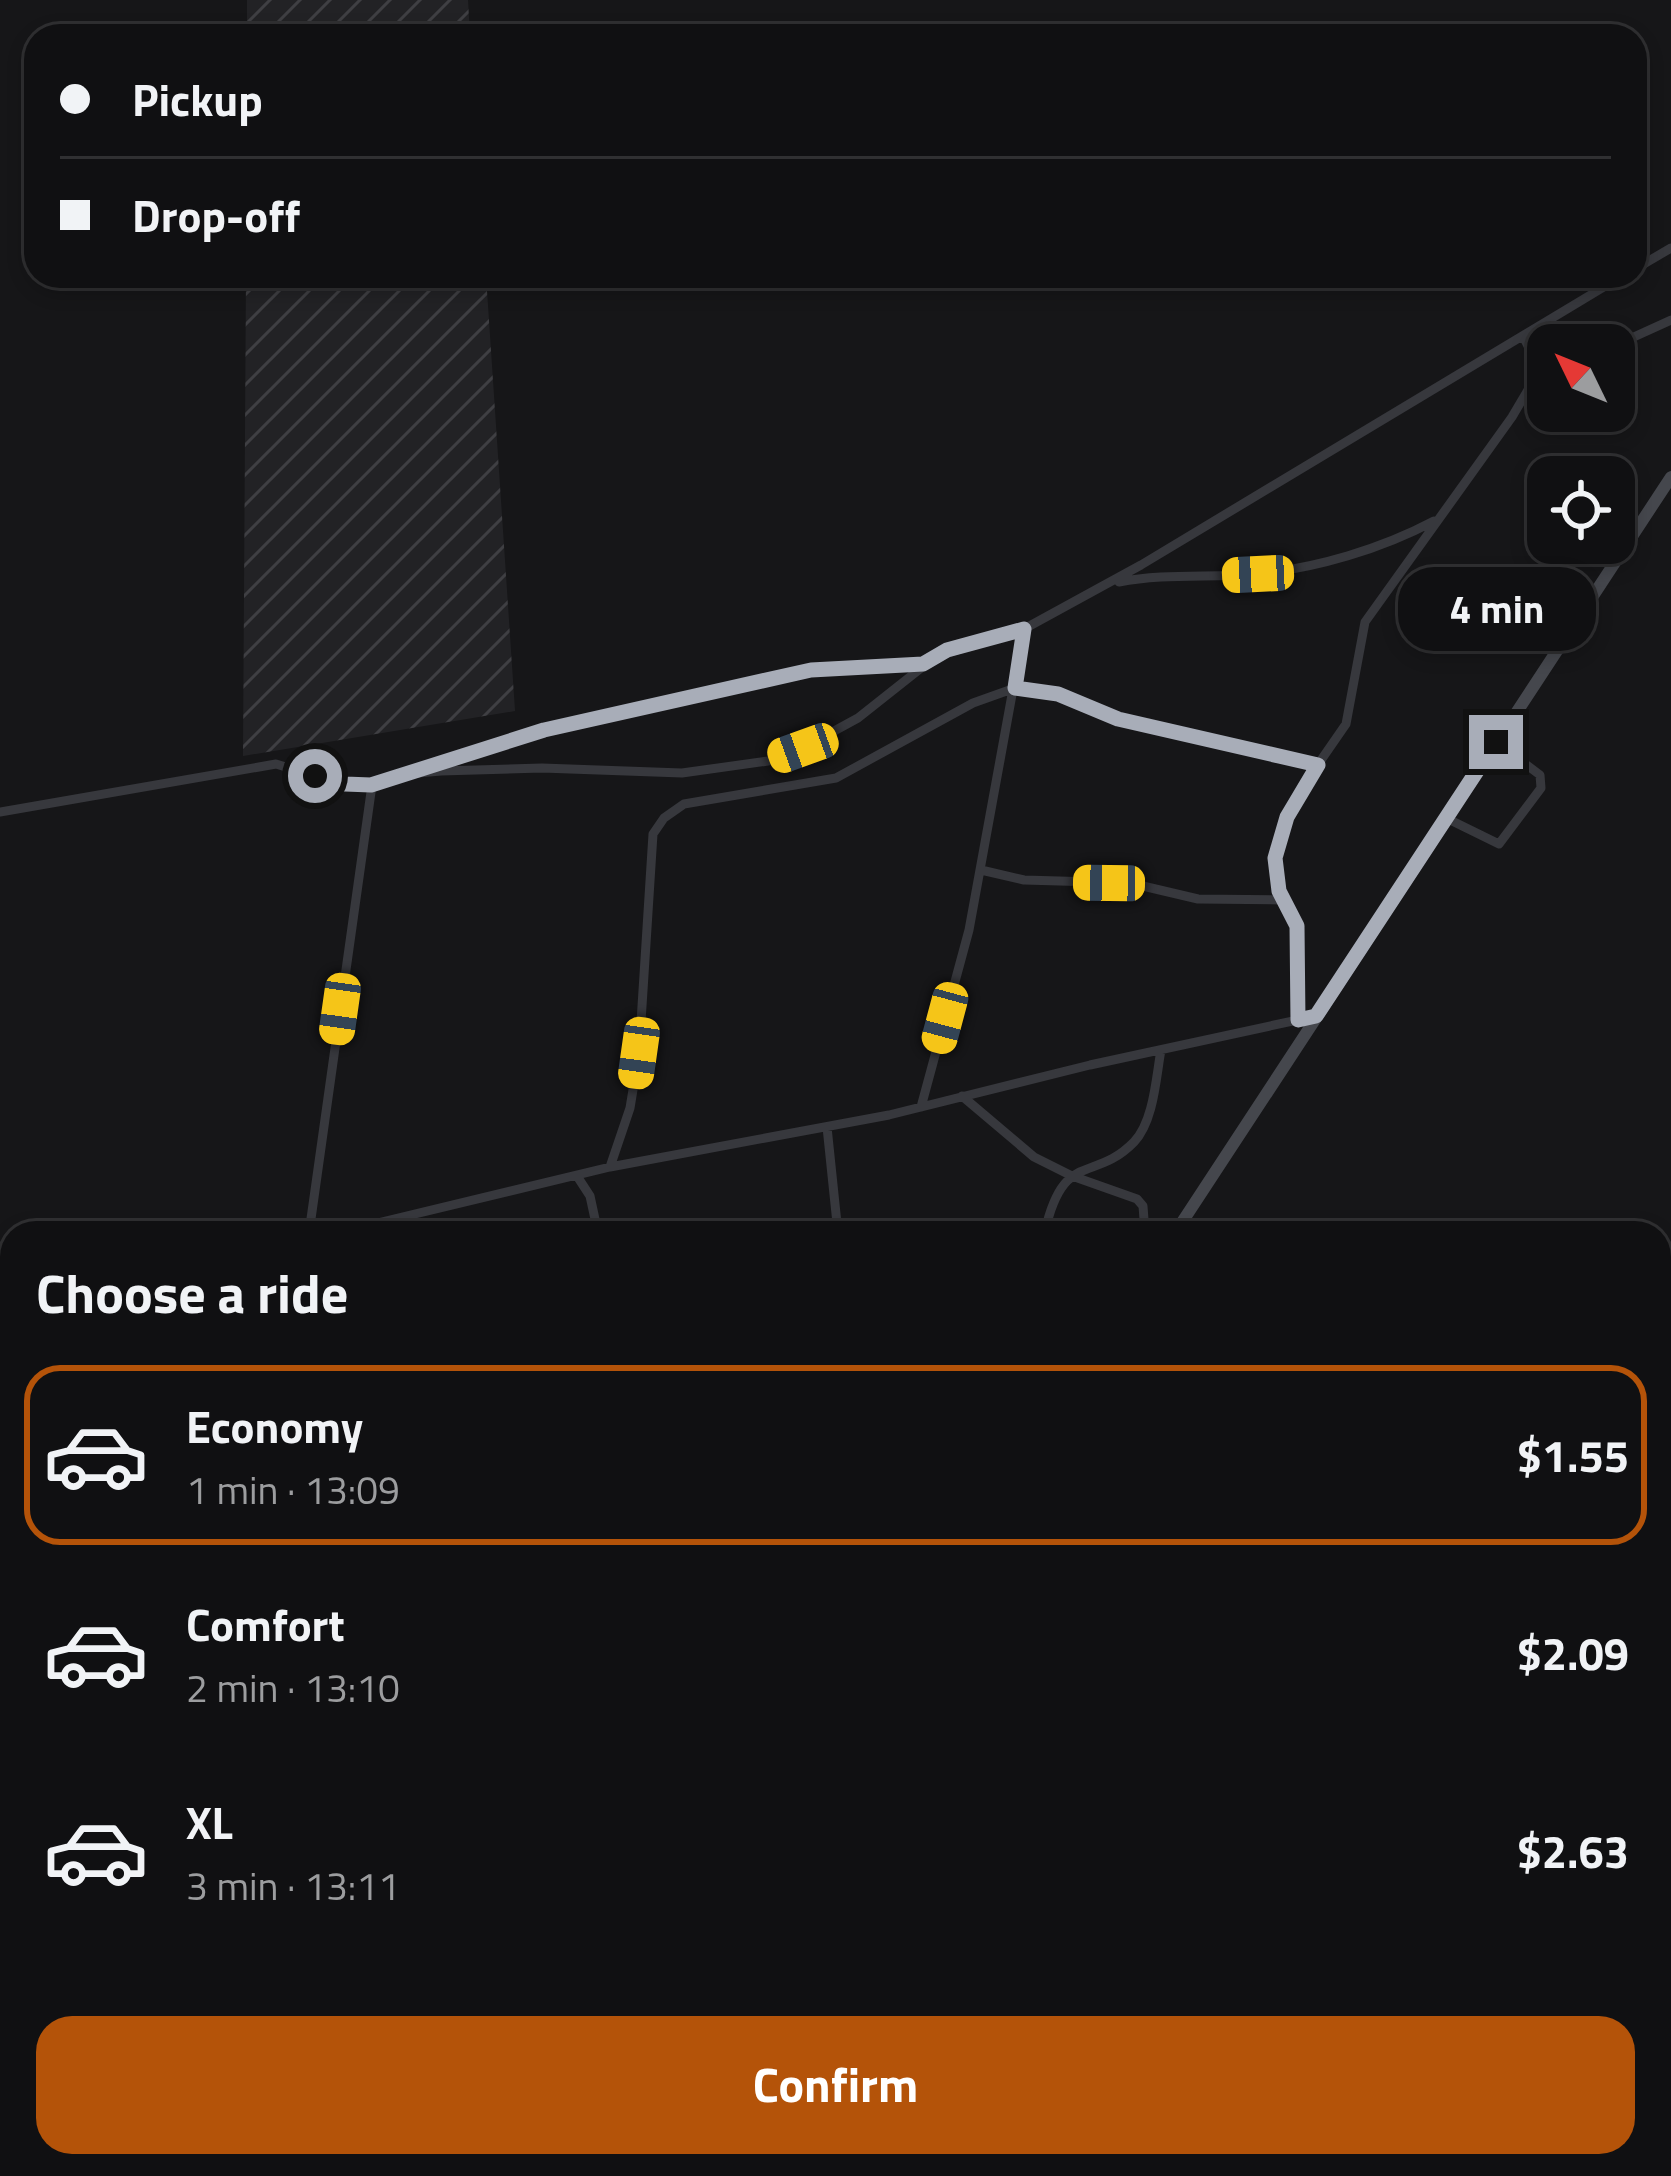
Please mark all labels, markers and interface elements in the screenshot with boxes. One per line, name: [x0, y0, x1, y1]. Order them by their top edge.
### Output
text: Pickup: [132, 65, 263, 133]
text: Drop-off: [132, 181, 300, 249]
north arrow: [1527, 324, 1635, 432]
map controls: [1527, 324, 1635, 564]
button: locate: [1527, 456, 1635, 564]
car: [1221, 554, 1295, 594]
callout: 4 min: [1397, 568, 1595, 652]
text: 4 min: [1450, 579, 1544, 638]
route end: [1469, 715, 1523, 769]
car: [763, 719, 843, 777]
route start: [288, 749, 342, 803]
car: [1073, 864, 1145, 902]
car: [317, 971, 363, 1047]
car: [918, 979, 972, 1057]
car: [616, 1015, 662, 1091]
text: Choose a ride: [36, 1252, 348, 1334]
text: Economy: [186, 1392, 363, 1460]
icon: car: [42, 1401, 150, 1509]
text: $1.55: [1517, 1421, 1629, 1489]
text: 1 min · 13:09: [186, 1460, 400, 1519]
text: Comfort: [186, 1590, 345, 1658]
icon: car: [42, 1599, 150, 1707]
text: $2.09: [1517, 1619, 1629, 1687]
text: 2 min · 13:10: [186, 1658, 400, 1717]
text: XL: [186, 1788, 233, 1856]
icon: car: [42, 1797, 150, 1905]
text: $2.63: [1517, 1817, 1629, 1885]
text: 3 min · 13:11: [186, 1856, 400, 1915]
button: Confirm: [36, 2016, 1635, 2154]

